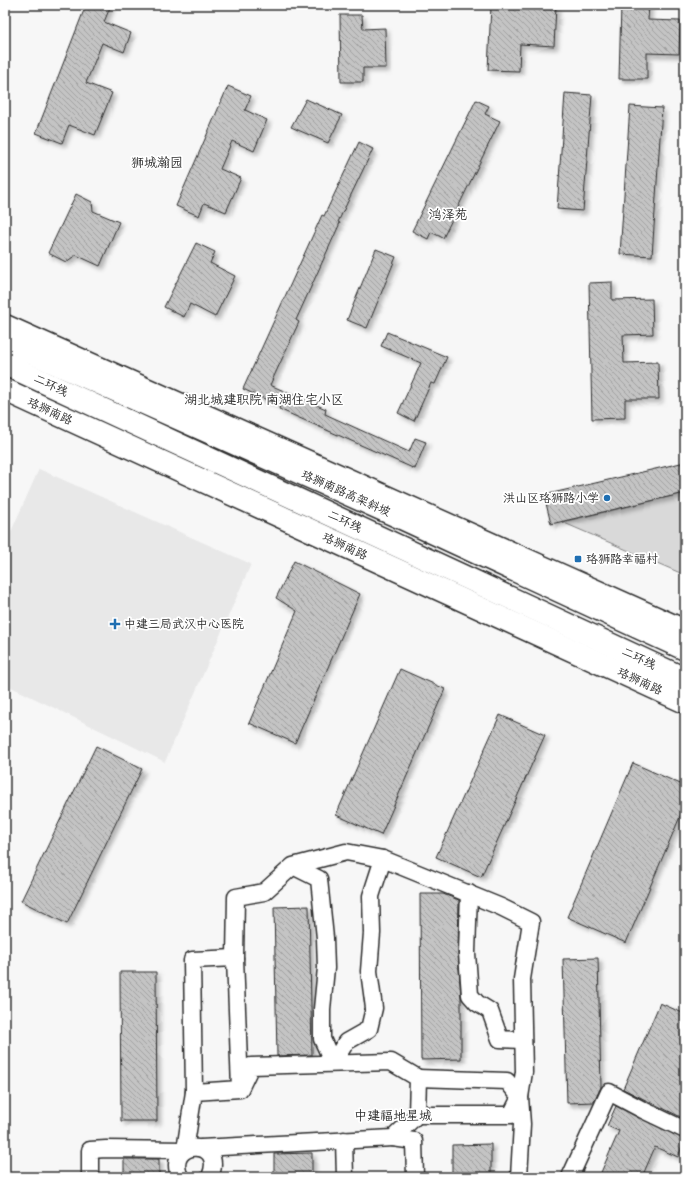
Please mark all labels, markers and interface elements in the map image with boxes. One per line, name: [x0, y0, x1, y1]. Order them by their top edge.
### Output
district label: 狮城瀚园: [131, 151, 183, 174]
district label: 鸿泽苑: [428, 203, 468, 226]
street label: 二环线: [30, 367, 72, 403]
district label: 湖北城建职院 南湖住宅小区: [184, 388, 344, 411]
street label: 珞狮南路: [24, 391, 76, 431]
street label: 珞狮南路高架斜坡: [298, 463, 394, 523]
place label: 洪山区珞狮路小学: [503, 487, 599, 509]
marker: 洪山区珞狮路小学: [602, 493, 612, 503]
street label: 二环线: [324, 503, 366, 539]
street label: 珞狮南路: [319, 526, 371, 566]
place label: 珞狮路幸福村: [586, 548, 658, 570]
marker: 珞狮路幸福村: [573, 554, 583, 564]
place label: 中建三局武汉中心医院: [124, 613, 244, 635]
marker: 中建三局武汉中心医院: [109, 618, 121, 630]
street label: 二环线: [618, 640, 660, 676]
street label: 珞狮南路: [614, 661, 666, 701]
district label: 中建福地星城: [354, 1104, 432, 1127]

